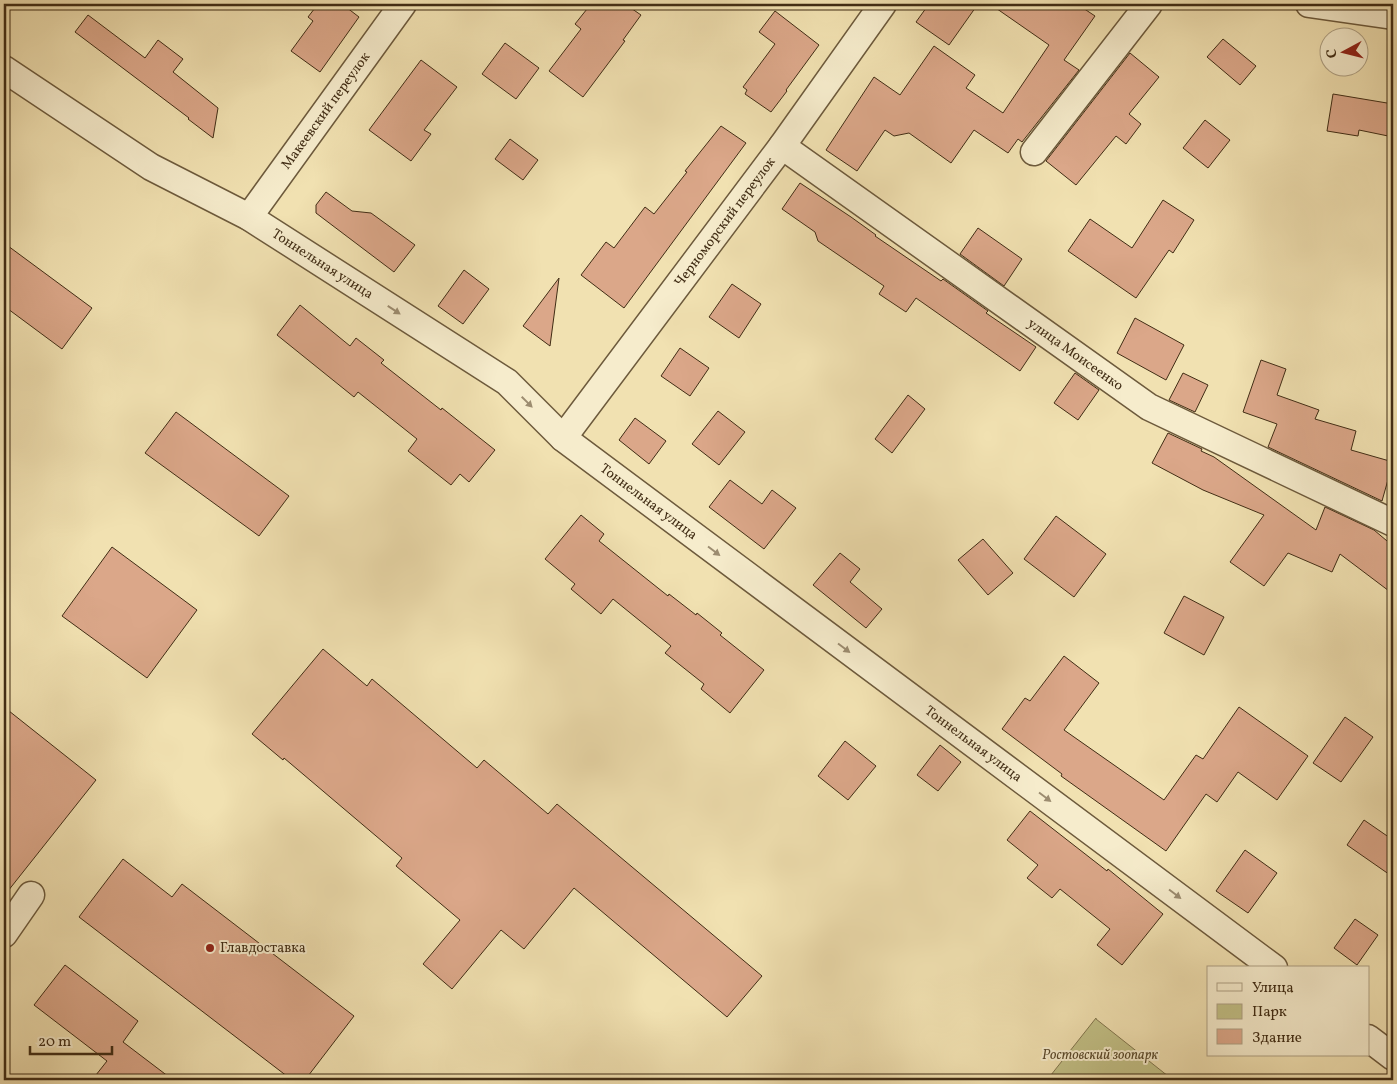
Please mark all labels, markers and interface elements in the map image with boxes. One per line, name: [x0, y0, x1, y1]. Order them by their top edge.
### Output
north arrow: [1320, 28, 1370, 78]
street label: Макеевский переулок: [277, 48, 375, 173]
text: С: [1323, 48, 1343, 59]
street label: Черноморский переулок: [670, 153, 780, 291]
street label: Тоннельная улица: [268, 225, 377, 304]
one-way arrow: [387, 305, 400, 314]
street label: улица Моисеенко: [1024, 314, 1127, 395]
one-way arrow: [520, 396, 532, 408]
street label: Тоннельная улица: [596, 459, 701, 544]
one-way arrow: [707, 545, 720, 556]
one-way arrow: [837, 643, 851, 653]
street label: Тоннельная улица: [921, 701, 1026, 787]
one-way arrow: [1038, 792, 1052, 802]
one-way arrow: [1168, 889, 1181, 900]
place label: Главдоставка: [220, 939, 306, 958]
marker: Главдоставка: [204, 942, 216, 954]
legend: [1207, 966, 1370, 1056]
text: Улица: [1252, 978, 1294, 999]
text: Парк: [1252, 1002, 1287, 1023]
scale bar: [30, 1024, 112, 1056]
text: Здание: [1252, 1028, 1302, 1049]
text: 20 m: [38, 1032, 71, 1053]
park label: Ростовский зоопарк: [1042, 1046, 1158, 1065]

